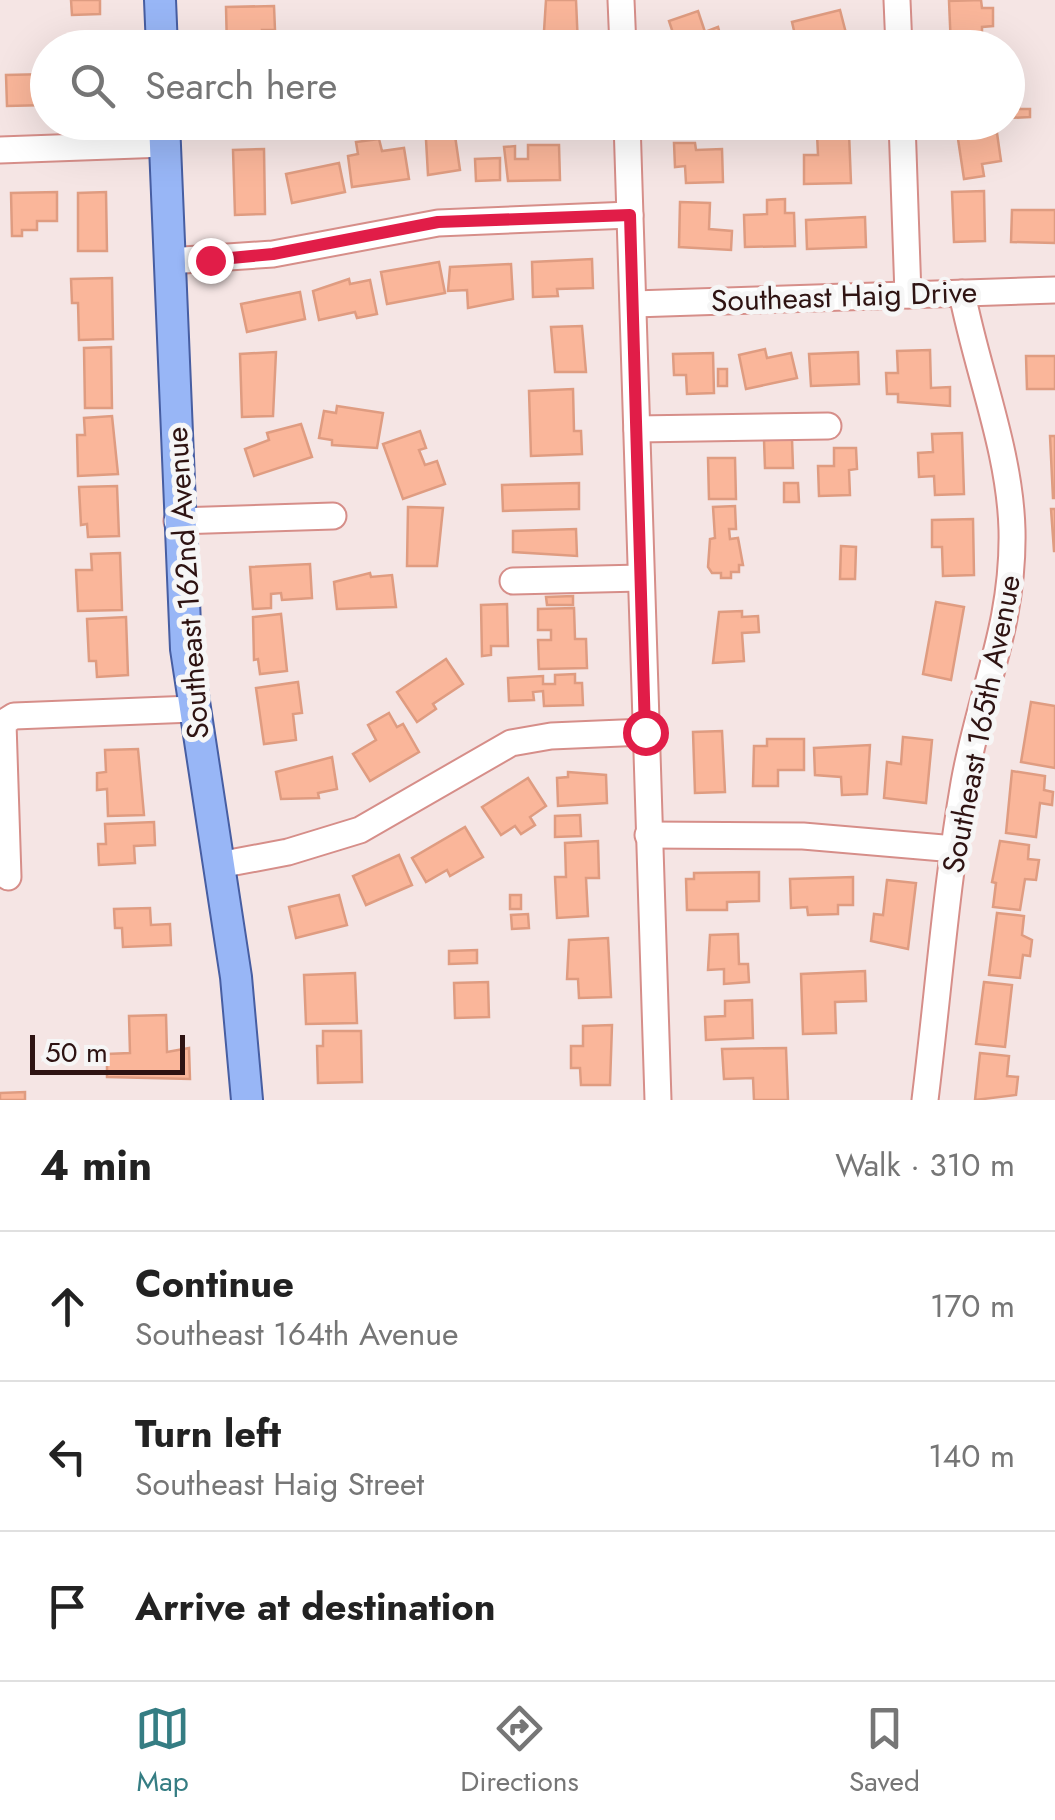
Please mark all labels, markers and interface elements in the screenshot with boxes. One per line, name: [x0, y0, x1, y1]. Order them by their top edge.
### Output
search box: [30, 30, 1025, 140]
icon: search: [65, 58, 120, 113]
text: Search here: [145, 58, 337, 113]
route end: [188, 238, 234, 284]
street label: Southeast Haig Drive: [710, 270, 978, 322]
street label: Southeast 162nd Avenue: [155, 425, 219, 741]
street label: Southeast 165th Avenue: [931, 571, 1031, 877]
route start: [623, 710, 669, 756]
scale bar: [30, 1030, 185, 1074]
text: 50 m: [45, 1032, 108, 1073]
text: 4 min: [40, 1135, 152, 1196]
text: Walk · 310 m: [835, 1142, 1015, 1188]
text: Continue: [135, 1256, 294, 1311]
icon: ahead: [40, 1279, 95, 1334]
text: 170 m: [930, 1283, 1015, 1329]
text: Southeast 164th Avenue: [135, 1311, 459, 1357]
text: Turn left: [135, 1406, 281, 1461]
icon: left: [40, 1429, 95, 1484]
text: 140 m: [928, 1433, 1015, 1479]
text: Southeast Haig Street: [135, 1461, 424, 1507]
icon: arrive: [40, 1579, 95, 1634]
text: Arrive at destination: [135, 1579, 496, 1634]
tab: Map: [135, 1701, 190, 1802]
tab: Directions: [460, 1701, 579, 1802]
tab: Saved: [849, 1701, 920, 1802]

